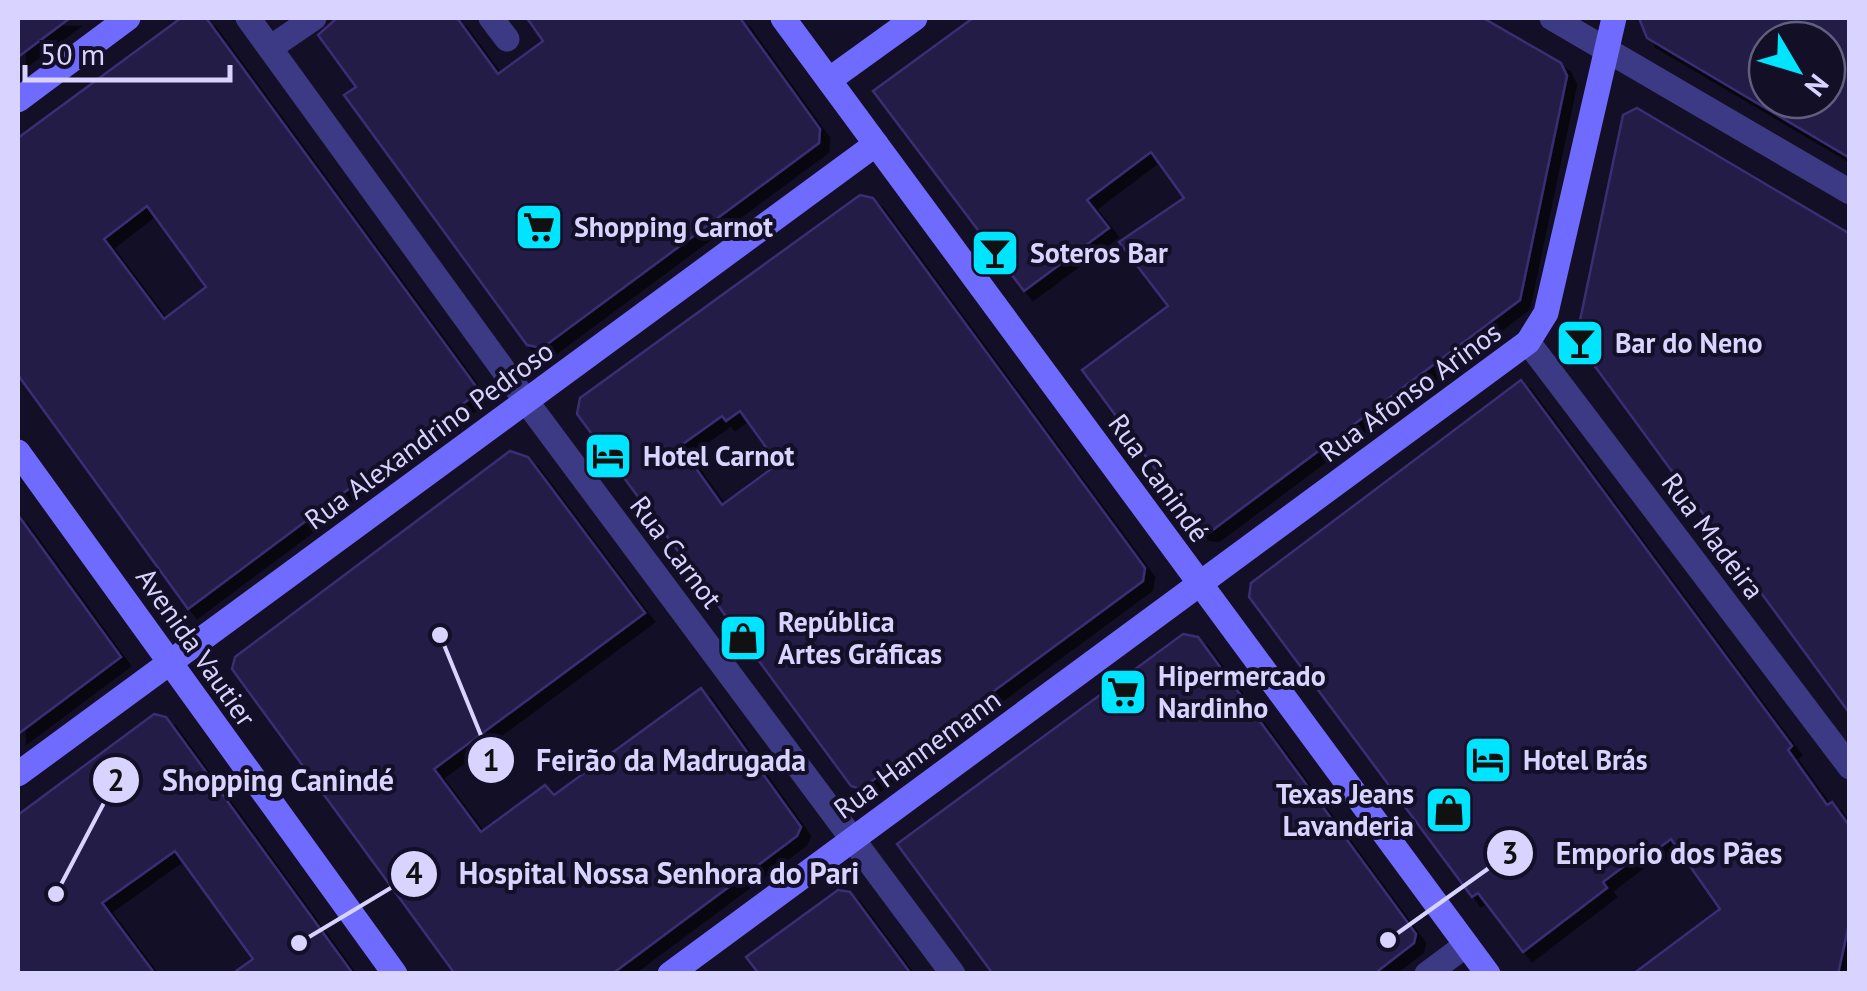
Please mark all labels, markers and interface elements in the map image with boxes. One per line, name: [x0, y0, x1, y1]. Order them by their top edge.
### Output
scale bar: [25, 20, 230, 82]
north arrow: [1747, 20, 1847, 120]
text: 50 m: [40, 34, 105, 73]
text: N: [1797, 67, 1837, 104]
supermarket icon: Shopping Carnot: [513, 201, 565, 253]
place label: Shopping Carnot: [574, 208, 773, 245]
bar icon: Soteros Bar: [969, 227, 1021, 279]
place label: Soteros Bar: [1030, 234, 1168, 271]
street label: Rua Afonso Arinos: [1311, 313, 1508, 470]
bar icon: Bar do Neno: [1554, 317, 1606, 369]
place label: Bar do Neno: [1615, 324, 1762, 361]
street label: Rua Alexandrino Pedroso: [297, 332, 560, 537]
street label: Rua Canindé: [1100, 406, 1218, 549]
hotel icon: Hotel Carnot: [582, 430, 634, 482]
place label: Hotel Carnot: [643, 437, 794, 474]
street label: Rua Madeira: [1654, 465, 1773, 606]
street label: Rua Carnot: [622, 488, 731, 616]
street label: Avenida Vautier: [128, 560, 265, 734]
place label: República Artes Gráficas: [778, 603, 942, 672]
shop icon: República Artes Gráficas: [717, 612, 769, 664]
place label: Hipermercado Nardinho: [1158, 657, 1326, 726]
supermarket icon: Hipermercado Nardinho: [1097, 666, 1149, 718]
street label: Rua Hannemann: [826, 681, 1008, 827]
callout: Feirão da Madrugada: [466, 730, 826, 790]
hotel icon: Hotel Brás: [1462, 734, 1514, 786]
text: 1: [482, 740, 500, 779]
text: Feirão da Madrugada: [536, 740, 806, 779]
place label: Hotel Brás: [1523, 741, 1648, 778]
callout: Shopping Canindé: [91, 750, 414, 810]
text: 2: [107, 760, 125, 799]
text: Shopping Canindé: [162, 760, 394, 799]
place label: Texas Jeans Lavanderia: [1276, 775, 1414, 844]
shop icon: Texas Jeans Lavanderia: [1423, 784, 1475, 836]
callout: Emporio dos Pães: [1485, 823, 1802, 883]
text: 3: [1501, 833, 1519, 872]
text: Emporio dos Pães: [1556, 833, 1782, 872]
callout: Hospital Nossa Senhora do Pari: [389, 844, 879, 904]
text: 4: [405, 853, 423, 892]
text: Hospital Nossa Senhora do Pari: [459, 853, 859, 892]

